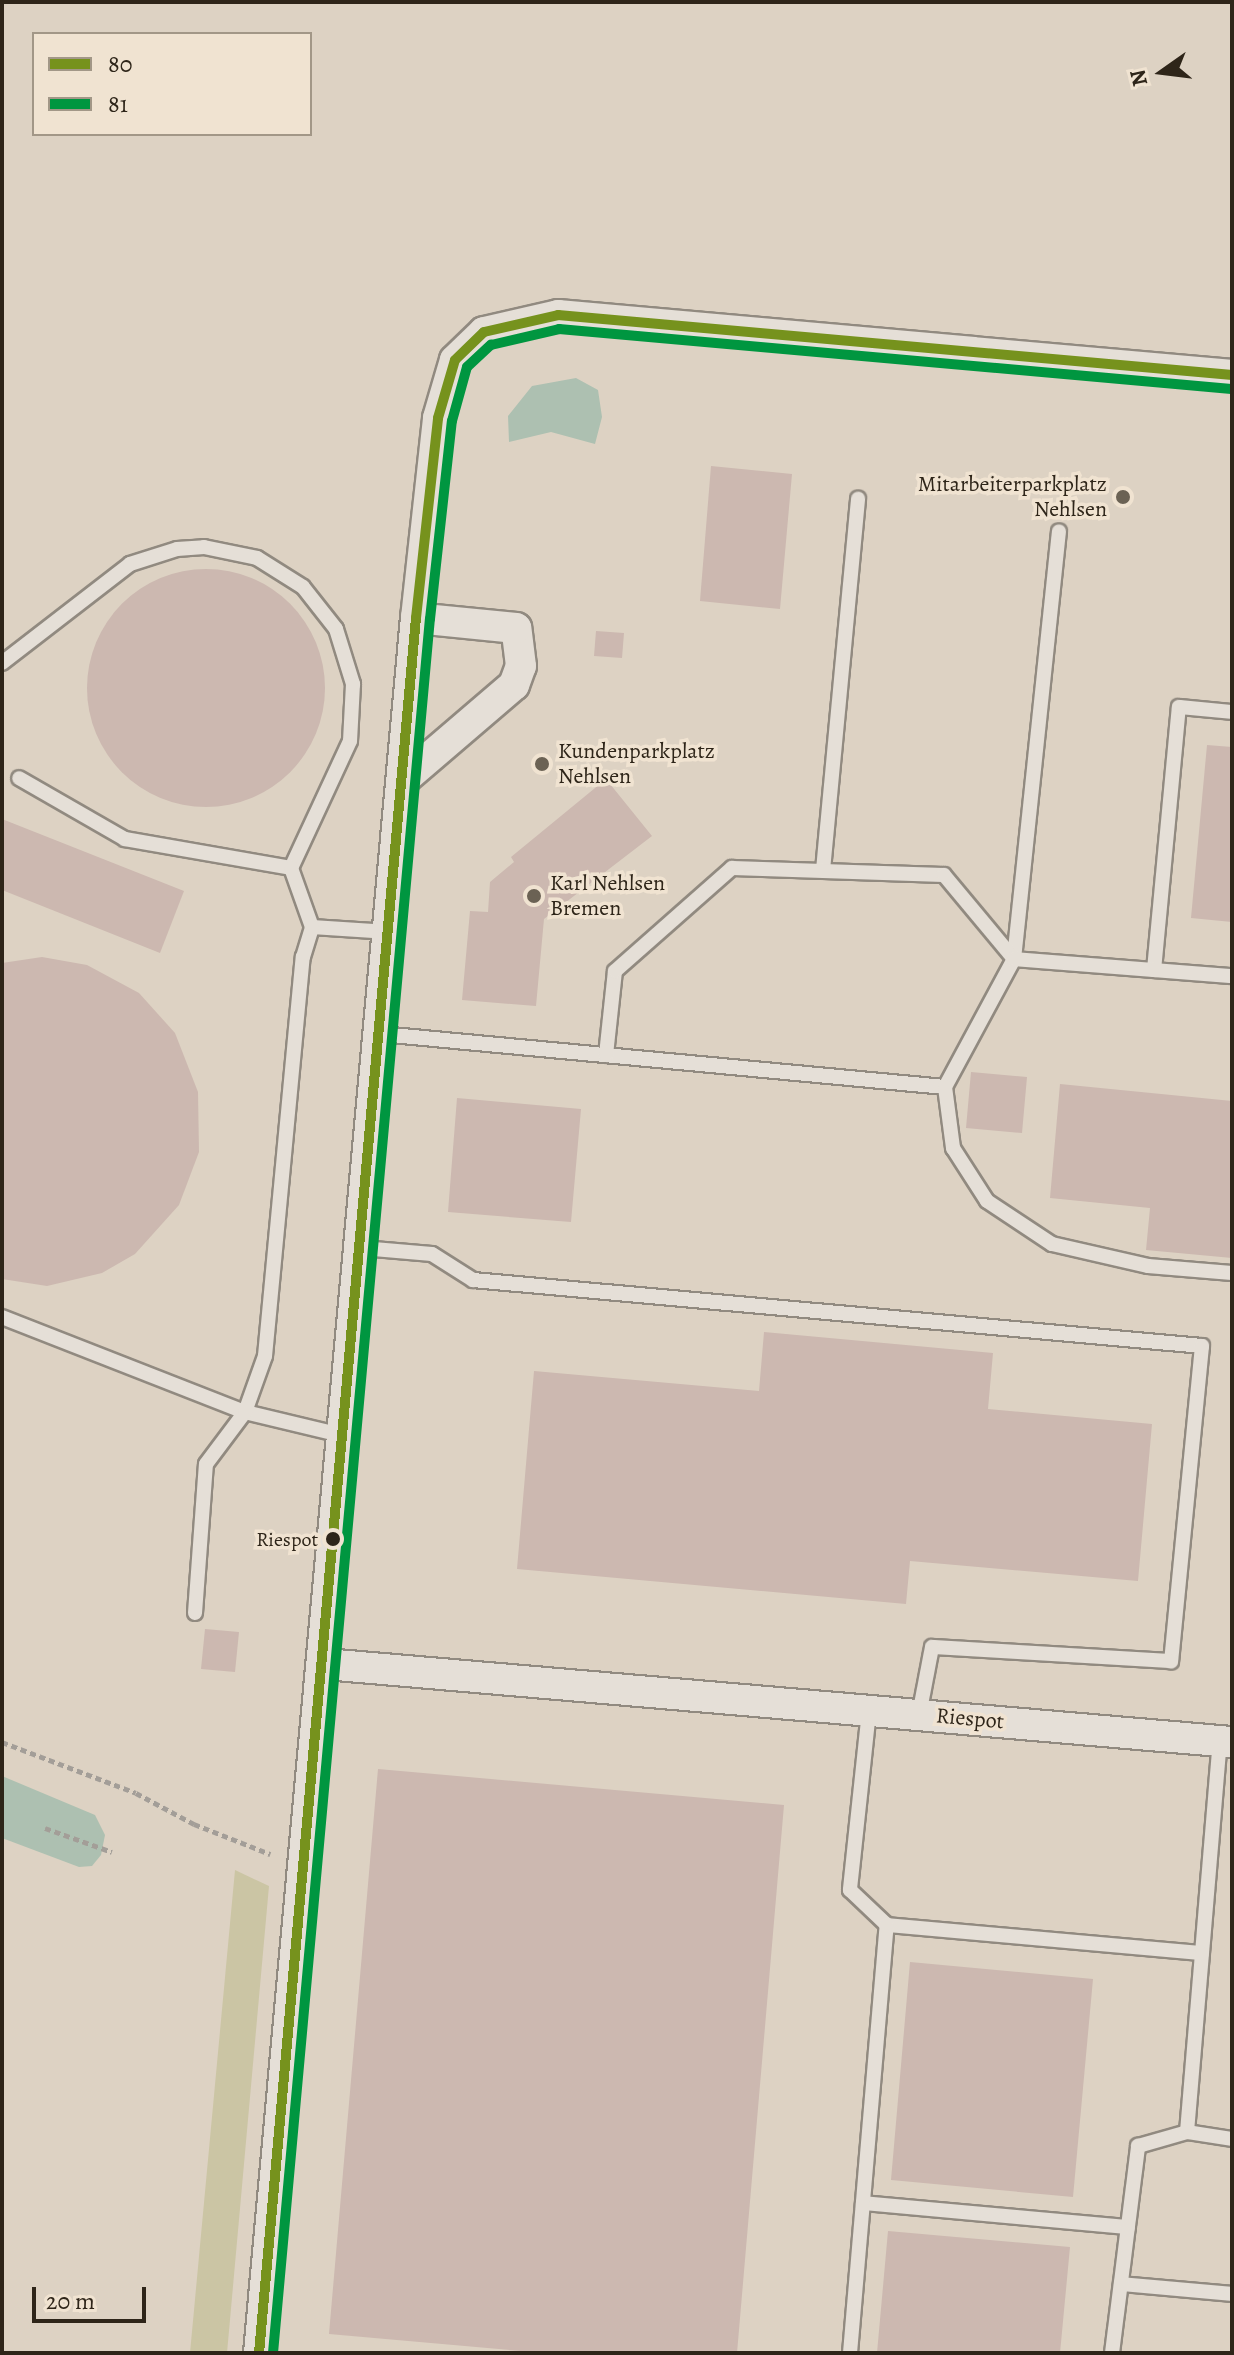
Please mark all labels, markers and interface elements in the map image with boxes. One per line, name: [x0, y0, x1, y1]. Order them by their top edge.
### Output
legend: [32, 32, 312, 136]
north arrow: [1122, 32, 1202, 112]
text: 80: [108, 48, 132, 80]
text: N: [1122, 66, 1155, 89]
text: 81: [108, 88, 128, 120]
place label: Mitarbeiterparkplatz Nehlsen: [918, 471, 1107, 522]
marker: Mitarbeiterparkplatz Nehlsen: [1114, 488, 1132, 506]
place label: Kundenparkplatz Nehlsen: [558, 738, 715, 790]
marker: Kundenparkplatz Nehlsen: [533, 755, 551, 773]
place label: Karl Nehlsen Bremen: [550, 870, 665, 922]
marker: Karl Nehlsen Bremen: [525, 887, 543, 905]
place label: Riespot: [256, 1527, 318, 1551]
marker: Riespot: [325, 1531, 341, 1547]
street label: Riespot: [935, 1703, 1005, 1735]
scale bar: [36, 2271, 150, 2321]
text: 20 m: [46, 2285, 95, 2317]

